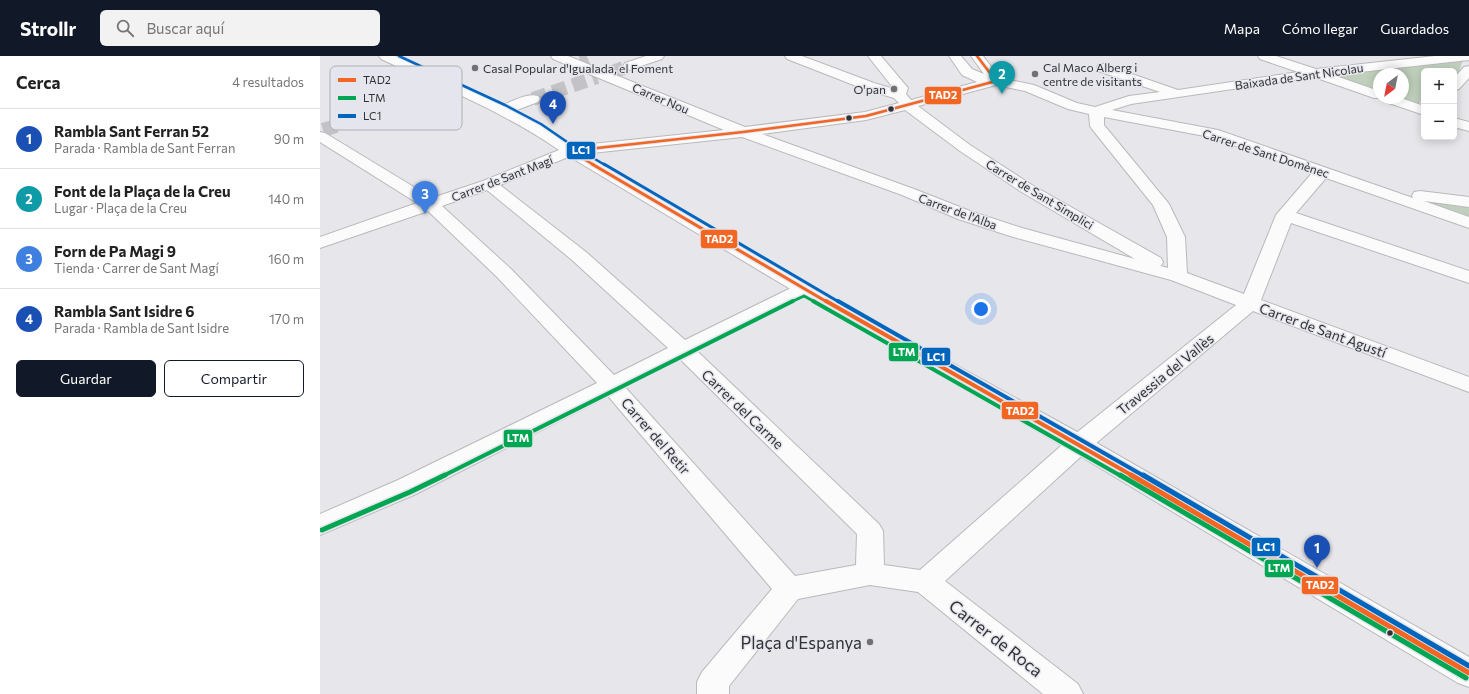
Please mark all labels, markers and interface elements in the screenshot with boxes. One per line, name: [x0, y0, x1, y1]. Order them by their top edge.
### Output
search box: [100, 10, 380, 46]
text: Strollr: [20, 17, 76, 40]
icon: search: [114, 17, 136, 39]
text: Buscar aquí: [146, 19, 224, 37]
text: Mapa: [1224, 20, 1260, 37]
text: Cómo llegar: [1282, 20, 1358, 37]
text: Guardados: [1380, 20, 1449, 37]
place label: Cal Maco Alberg i centre de visitants: [1043, 60, 1142, 88]
street label: Baixada de Sant Nicolau: [1234, 60, 1364, 92]
place label: Casal Popular d'Igualada, el Foment: [483, 61, 673, 75]
pin: 2: [989, 61, 1015, 94]
marker: Casal Popular d'Igualada, el Foment: [470, 63, 480, 73]
legend: [330, 66, 462, 130]
north arrow: [1373, 68, 1409, 104]
map controls: [1421, 68, 1457, 140]
button: +: [1421, 68, 1457, 104]
marker: Cal Maco Alberg i centre de visitants: [1030, 69, 1040, 79]
text: Cerca: [16, 72, 61, 93]
text: TAD2: [363, 73, 391, 86]
text: 4 resultados: [232, 74, 304, 90]
street label: Carrer Nou: [631, 80, 691, 116]
place label: O'pan: [854, 82, 886, 96]
marker: O'pan: [889, 84, 899, 94]
line badge: TAD2: [924, 86, 962, 105]
text: TAD2: [929, 88, 957, 101]
text: LTM: [363, 91, 385, 104]
pin: 4: [540, 91, 566, 124]
unlabelled marker: [886, 104, 896, 114]
button: −: [1421, 104, 1457, 140]
text: LC1: [363, 109, 381, 122]
unlabelled marker: [844, 113, 854, 123]
text: Rambla Sant Ferran 52: [54, 122, 209, 140]
street label: Carrer de Sant Domènec: [1201, 126, 1331, 180]
text: 1: [26, 131, 32, 147]
text: 90 m: [274, 131, 304, 147]
text: Parada · Rambla de Sant Ferran: [54, 140, 235, 156]
line badge: LC1: [566, 141, 596, 160]
text: LC1: [572, 143, 590, 156]
street label: Carrer de Sant Magí: [449, 152, 556, 204]
street label: Carrer de Sant Simplici: [984, 156, 1096, 232]
pin: 3: [412, 181, 438, 214]
text: Font de la Plaça de la Creu: [54, 182, 231, 200]
street label: Carrer de l'Alba: [917, 190, 999, 232]
text: 2: [25, 191, 33, 207]
text: 140 m: [268, 191, 304, 207]
text: Lugar · Plaça de la Creu: [54, 200, 187, 216]
line badge: TAD2: [700, 229, 738, 249]
text: TAD2: [705, 232, 733, 245]
text: Forn de Pa Magi 9: [54, 242, 176, 260]
text: 3: [25, 251, 33, 267]
text: 160 m: [268, 251, 304, 267]
text: Tienda · Carrer de Sant Magí: [54, 260, 219, 276]
your location: [971, 299, 991, 319]
street label: Carrer de Sant Agustí: [1257, 299, 1389, 361]
text: Rambla Sant Isidre 6: [54, 302, 194, 320]
text: 4: [25, 311, 33, 327]
text: 170 m: [269, 311, 304, 327]
text: Parada · Rambla de Sant Isidre: [54, 320, 229, 336]
street label: Travessia del Vallès: [1113, 330, 1217, 418]
line badge: LTM: [888, 342, 919, 362]
text: LTM: [893, 345, 916, 358]
line badge: LC1: [921, 347, 951, 366]
text: LC1: [927, 350, 945, 363]
button: Guardar: [16, 360, 156, 397]
button: Compartir: [164, 360, 304, 397]
street label: Carrer del Carme: [698, 366, 788, 452]
street label: Carrer del Retir: [618, 394, 694, 478]
line badge: TAD2: [1001, 401, 1039, 420]
text: TAD2: [1006, 404, 1034, 417]
line badge: LTM: [503, 429, 533, 448]
text: LTM: [507, 431, 530, 444]
pin: 1: [1304, 535, 1330, 568]
line badge: LC1: [1251, 537, 1281, 557]
text: LC1: [1257, 540, 1275, 553]
line badge: LTM: [1264, 559, 1294, 578]
text: LTM: [1268, 561, 1291, 574]
line badge: TAD2: [1301, 576, 1339, 595]
text: TAD2: [1306, 578, 1334, 591]
street label: Carrer de Roca: [945, 595, 1047, 681]
unlabelled marker: [1385, 628, 1395, 638]
place label: Plaça d'Espanya: [741, 632, 862, 653]
marker: Plaça d'Espanya: [865, 637, 875, 647]

